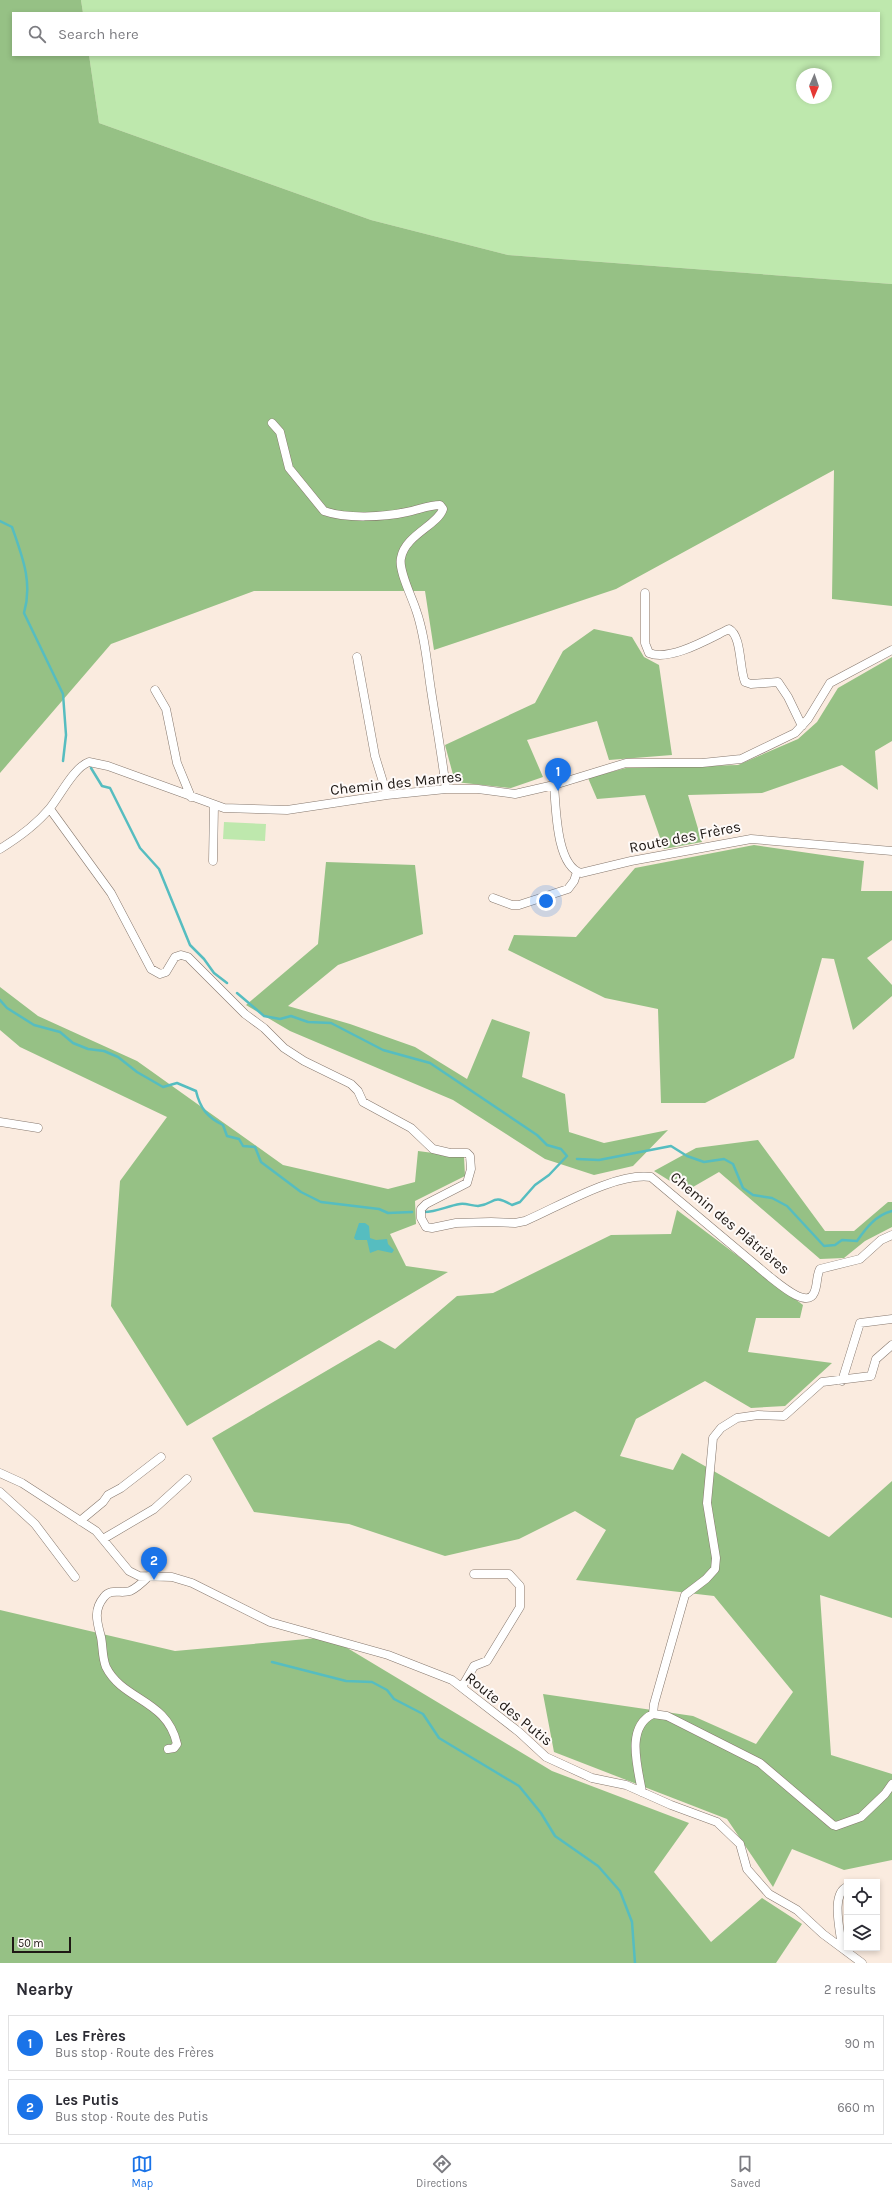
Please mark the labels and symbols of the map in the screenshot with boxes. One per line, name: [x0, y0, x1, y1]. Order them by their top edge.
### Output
north arrow: [796, 68, 832, 104]
pin: 1: [545, 758, 571, 791]
street label: Chemin des Marres: [329, 767, 463, 799]
street label: Route des Frères: [628, 817, 742, 857]
your location: [536, 891, 556, 911]
street label: Chemin des Plâtrières: [667, 1168, 793, 1278]
pin: 2: [141, 1547, 167, 1580]
street label: Route des Putis: [462, 1668, 556, 1750]
scale bar: [12, 1935, 71, 1954]

